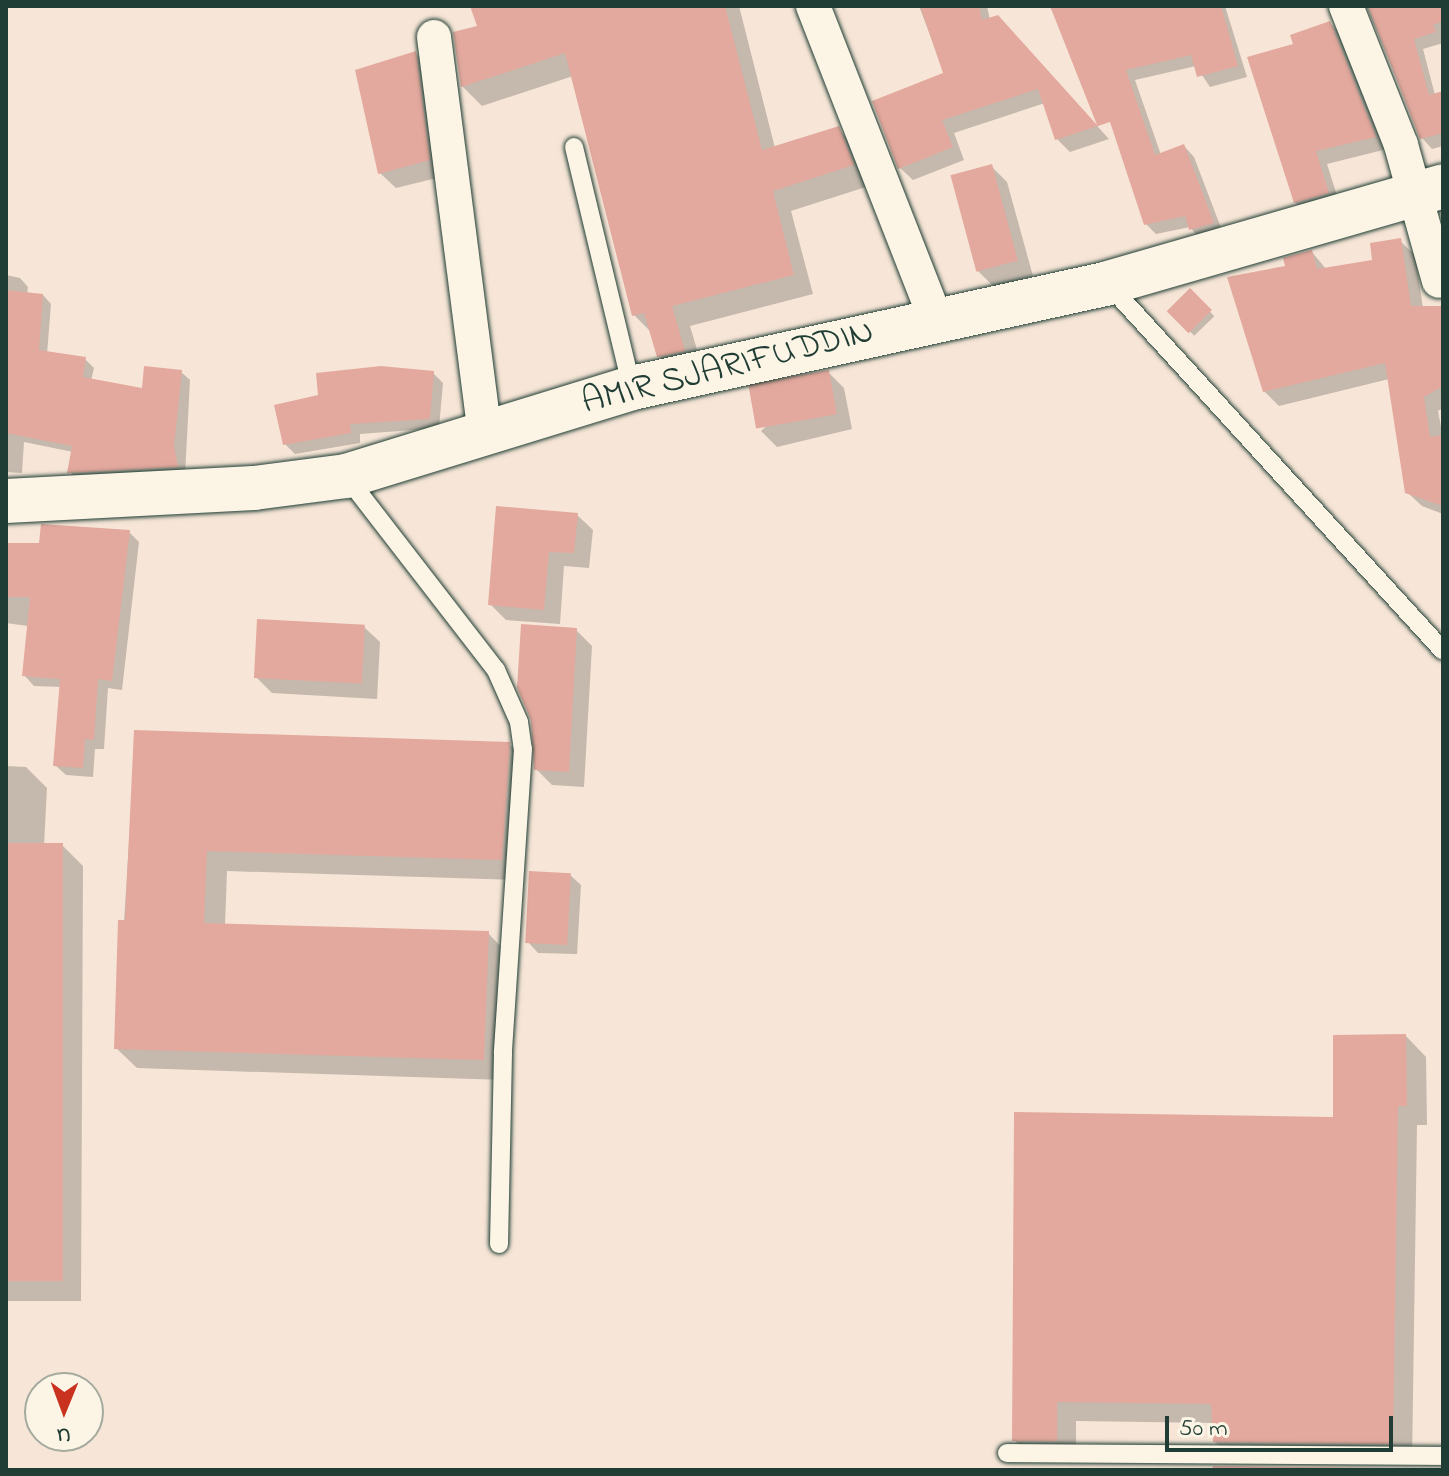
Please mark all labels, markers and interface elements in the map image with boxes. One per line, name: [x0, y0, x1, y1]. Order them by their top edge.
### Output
street label: AMIR SJARIFUDDIN: [578, 311, 878, 425]
north arrow: [24, 1372, 104, 1452]
scale bar: [1169, 1400, 1397, 1450]
text: 50 m: [1179, 1412, 1228, 1447]
text: U: [56, 1418, 71, 1450]

